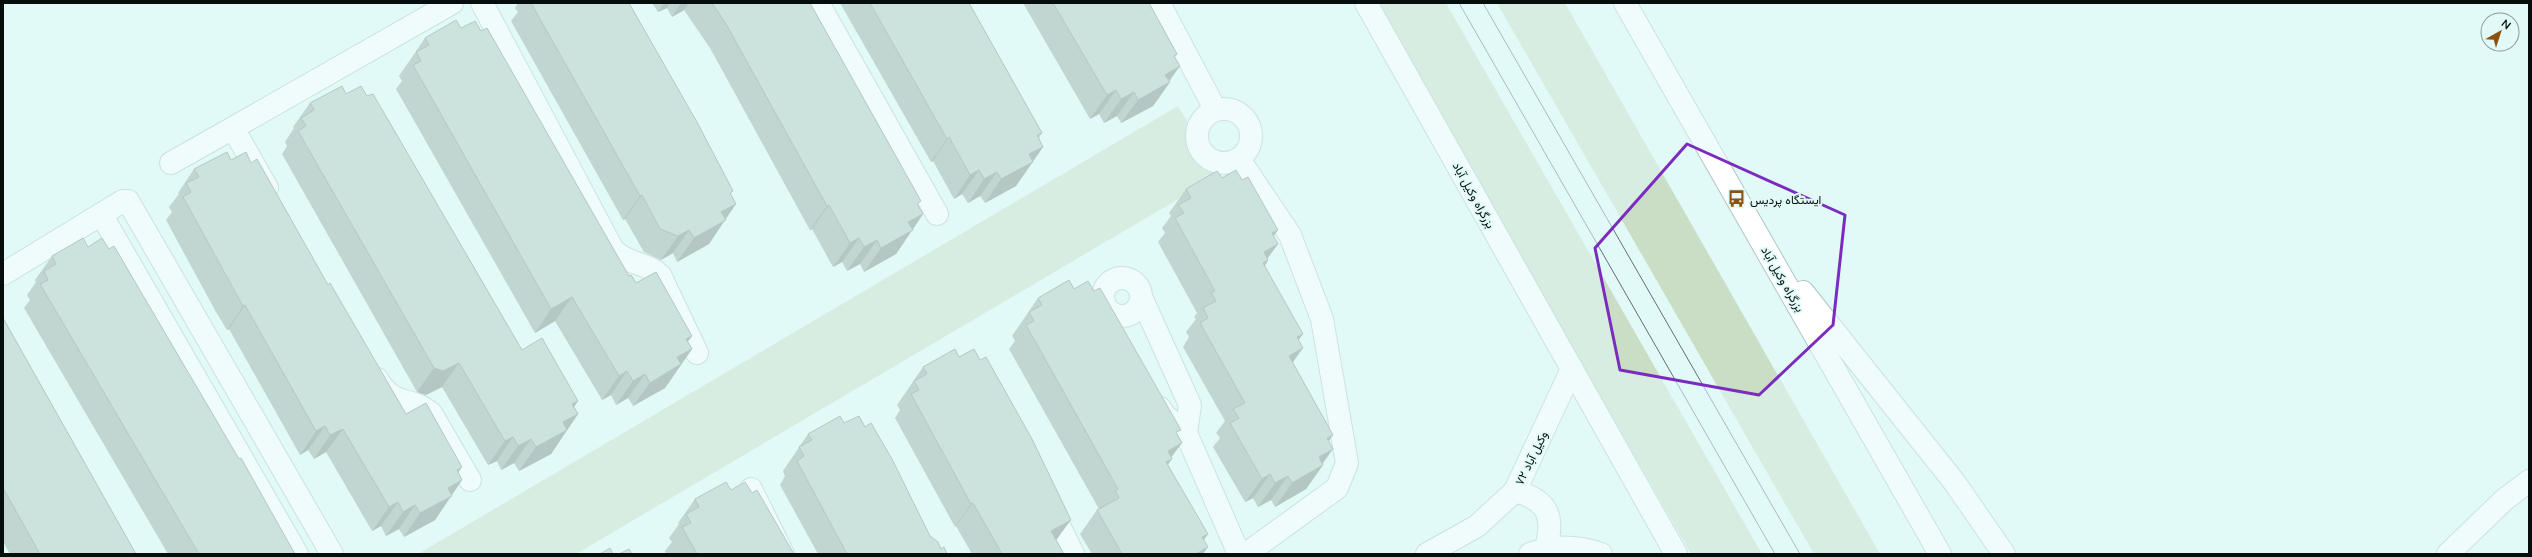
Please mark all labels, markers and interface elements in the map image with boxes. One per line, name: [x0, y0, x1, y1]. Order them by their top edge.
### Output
north arrow: [2480, 12, 2520, 52]
text: N: [2499, 16, 2514, 32]
street label: بزرگراه وکیل آباد: [1449, 159, 1498, 231]
bus stop icon: ایستگاه پردیس: [1727, 189, 1747, 209]
place label: ایستگاه پردیس: [1750, 192, 1821, 208]
street label: بزرگراه وکیل آباد: [1757, 243, 1808, 315]
street label: ۷۲ وکیل آباد: [1511, 429, 1551, 488]

